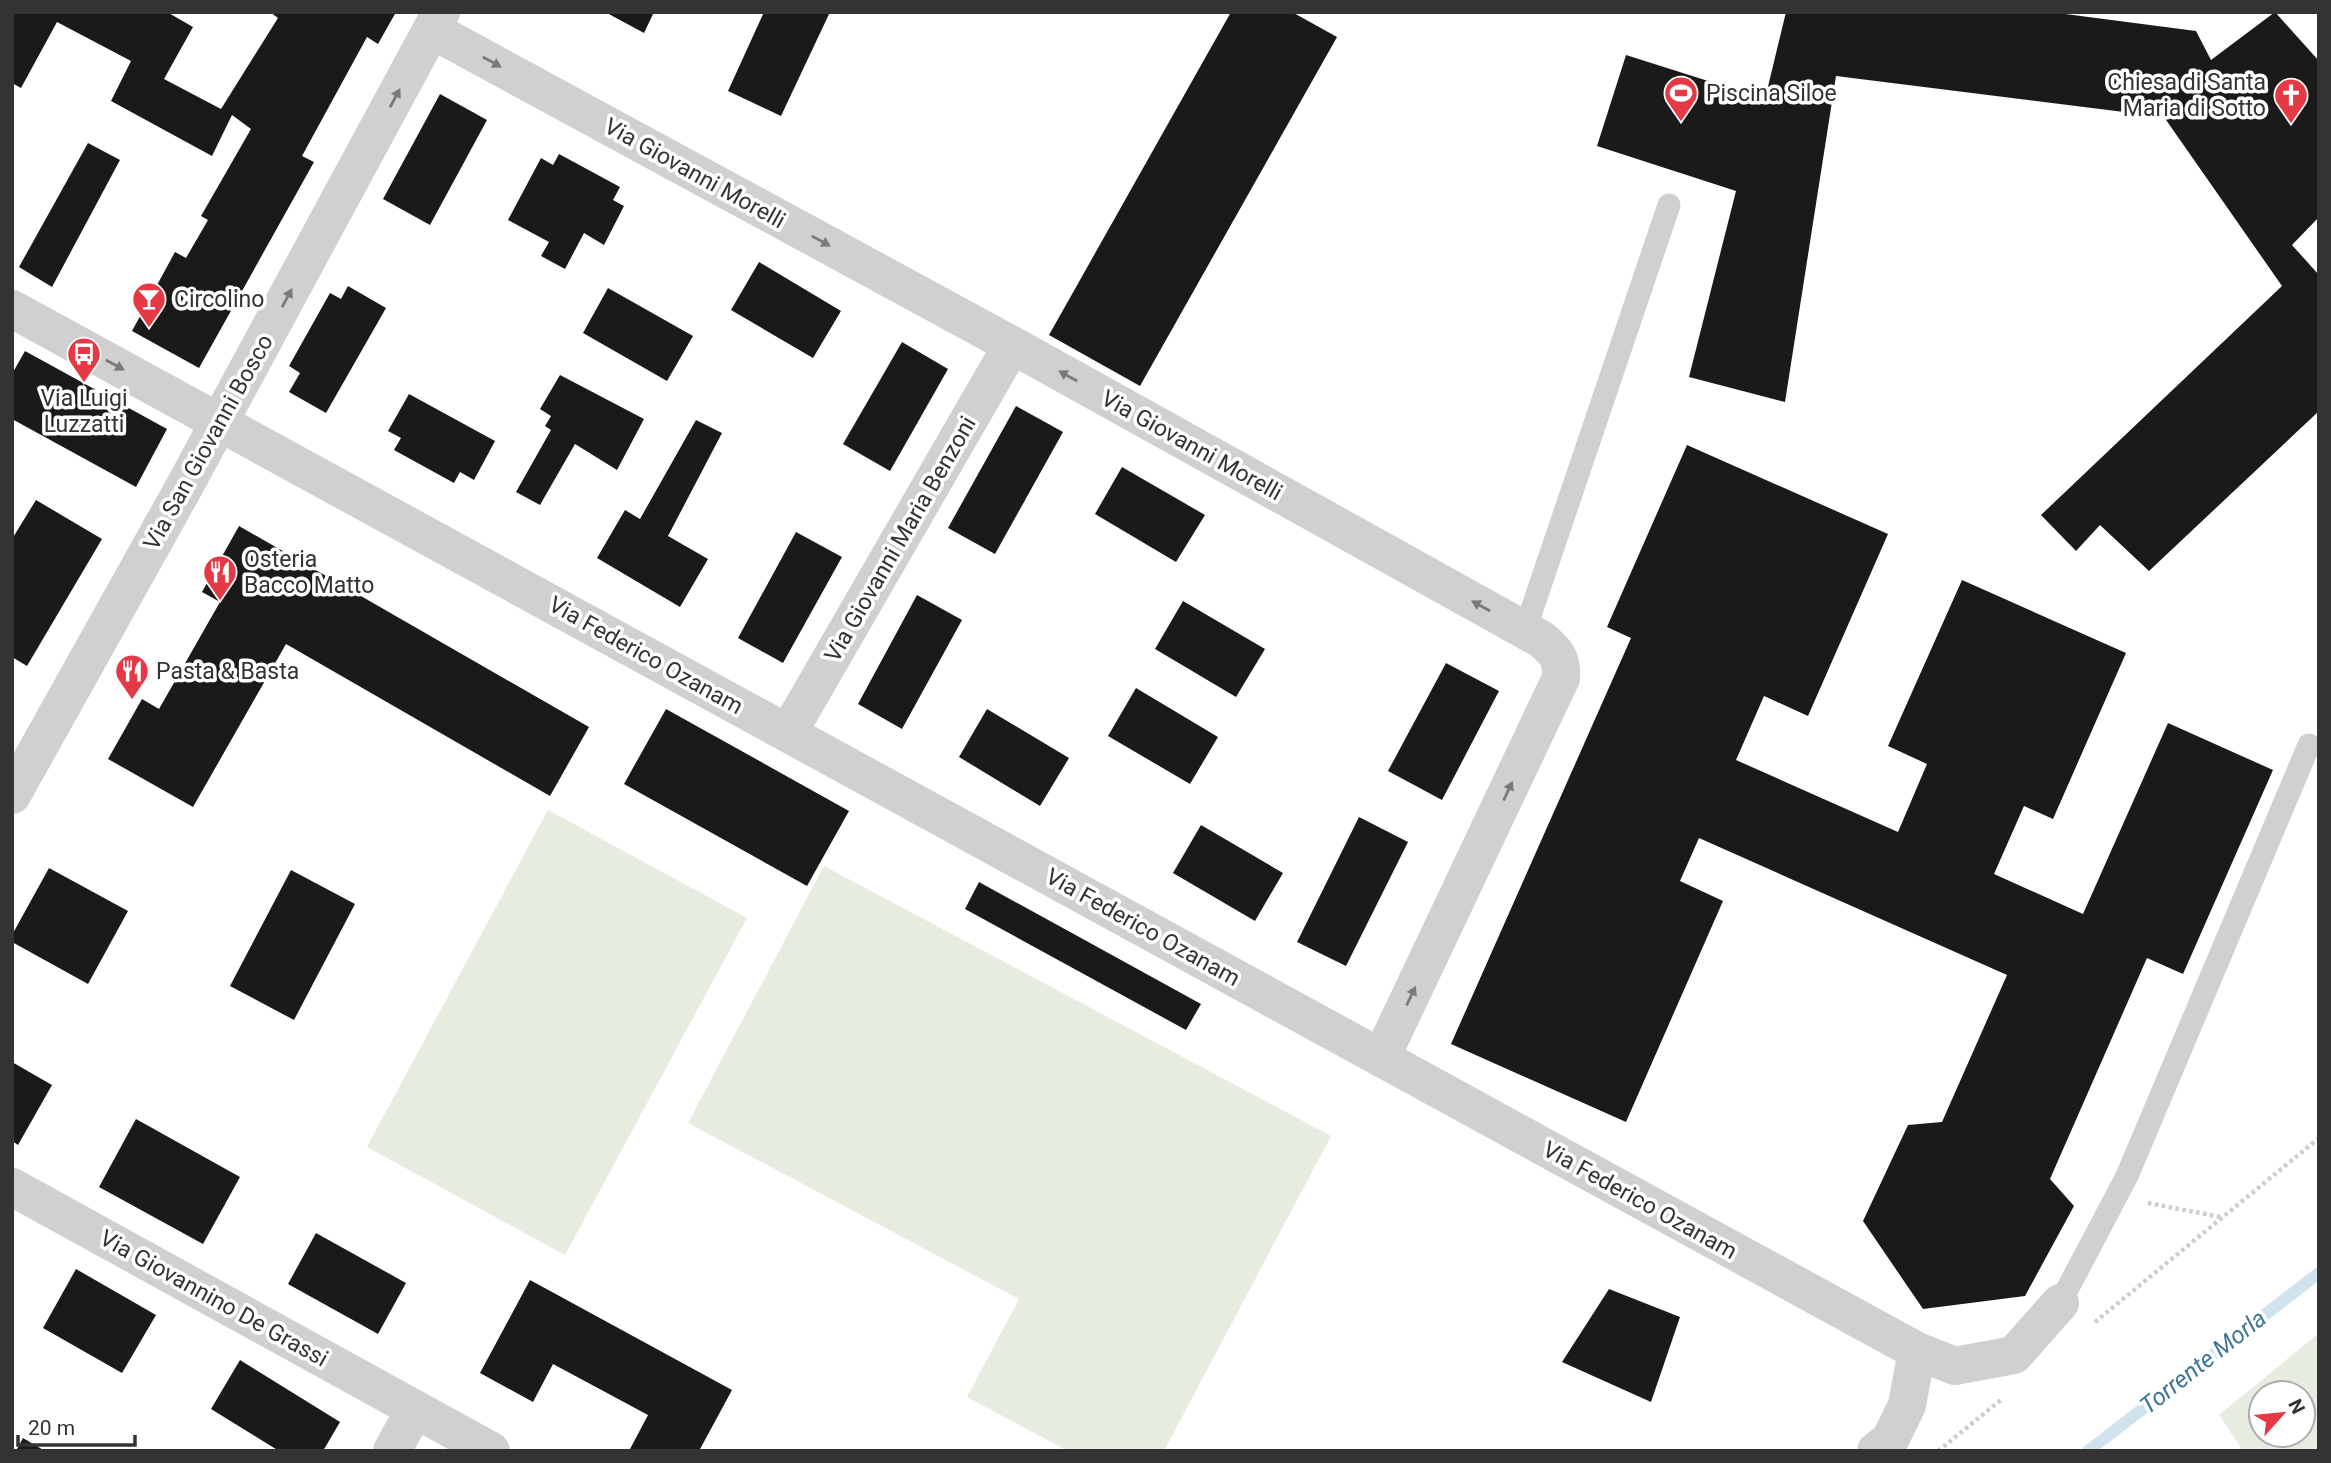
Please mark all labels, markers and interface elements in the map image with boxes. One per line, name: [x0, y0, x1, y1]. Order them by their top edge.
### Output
one-way arrow: [482, 56, 502, 68]
place label: Chiesa di Santa Maria di Sotto: [2107, 69, 2266, 122]
sports icon: Piscina Siloe: [1662, 74, 1700, 123]
church icon: Chiesa di Santa Maria di Sotto: [2272, 76, 2310, 125]
place label: Piscina Siloe: [1706, 80, 1837, 107]
one-way arrow: [389, 88, 401, 108]
street label: Via Giovanni Morelli: [600, 113, 790, 234]
one-way arrow: [811, 235, 831, 247]
bar icon: Circolino: [130, 280, 168, 329]
place label: Circolino: [174, 286, 264, 313]
one-way arrow: [281, 288, 292, 308]
street label: Via San Giovanni Bosco: [138, 330, 279, 555]
bus stop icon: Via Luigi Luzzatti: [65, 335, 103, 384]
one-way arrow: [105, 359, 125, 371]
one-way arrow: [1058, 371, 1078, 382]
place label: Via Luigi Luzzatti: [40, 385, 128, 438]
street label: Via Giovanni Morelli: [1097, 385, 1287, 506]
street label: Via Giovanni Maria Benzoni: [819, 412, 982, 667]
place label: Osteria Bacco Matto: [244, 546, 374, 599]
restaurant icon: Osteria Bacco Matto: [201, 553, 239, 602]
street label: Via Federico Ozanam: [544, 591, 747, 720]
one-way arrow: [1471, 600, 1491, 612]
restaurant icon: Pasta & Basta: [113, 652, 151, 701]
place label: Pasta & Basta: [156, 658, 299, 685]
one-way arrow: [1503, 780, 1514, 801]
street label: Via Federico Ozanam: [1041, 863, 1244, 992]
one-way arrow: [1405, 986, 1416, 1006]
street label: Via Federico Ozanam: [1538, 1136, 1741, 1265]
street label: Via Giovannino De Grassi: [95, 1224, 332, 1372]
water label: Torrente Morla: [2134, 1304, 2272, 1420]
north arrow: [2247, 1379, 2317, 1449]
text: N: [2283, 1395, 2310, 1418]
scale bar: [18, 1404, 135, 1448]
text: 20 m: [28, 1416, 75, 1440]

